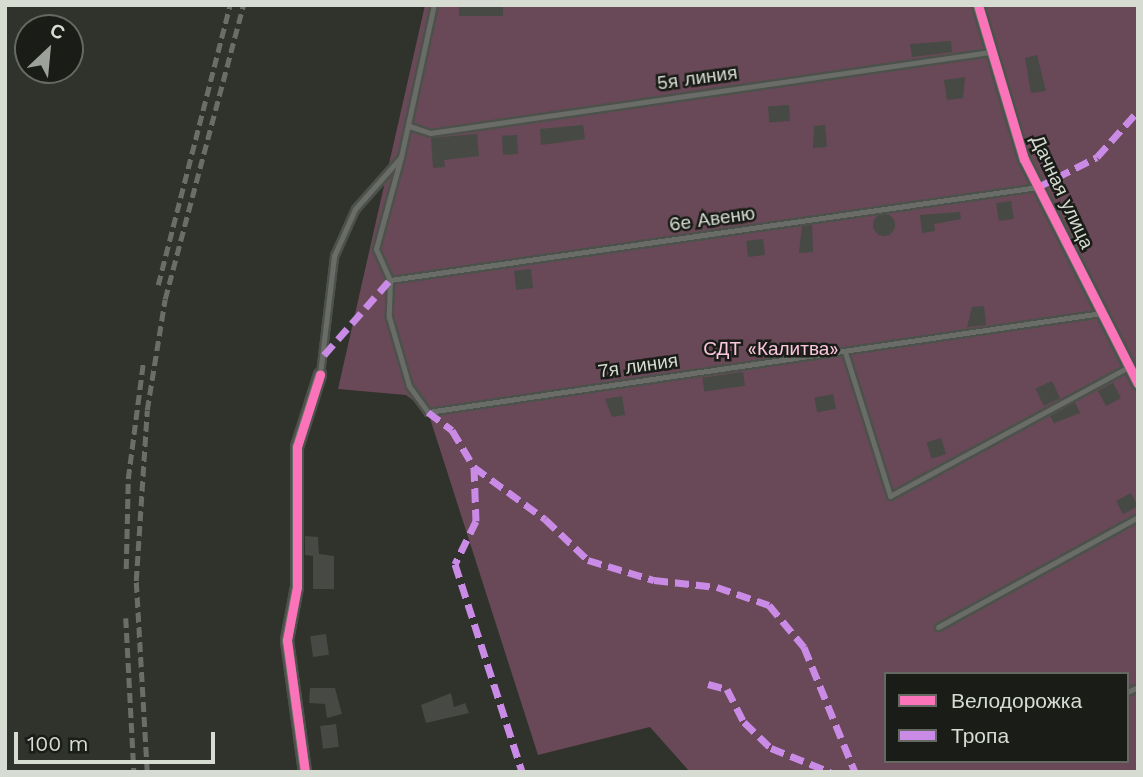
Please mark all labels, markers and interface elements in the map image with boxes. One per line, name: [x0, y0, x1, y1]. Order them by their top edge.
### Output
north arrow: [14, 14, 84, 84]
text: С: [46, 18, 69, 45]
street label: 5я линия: [655, 61, 739, 95]
street label: Дачная улица: [1026, 131, 1098, 253]
street label: 6е Авеню: [668, 202, 756, 236]
park label: СДТ «Калитва»: [703, 338, 839, 360]
street label: 7я линия: [597, 349, 679, 383]
legend: [884, 672, 1129, 763]
text: Велодорожка: [951, 688, 1082, 713]
scale bar: [18, 718, 219, 762]
text: Тропа: [951, 723, 1009, 748]
text: 100 m: [27, 731, 89, 756]

